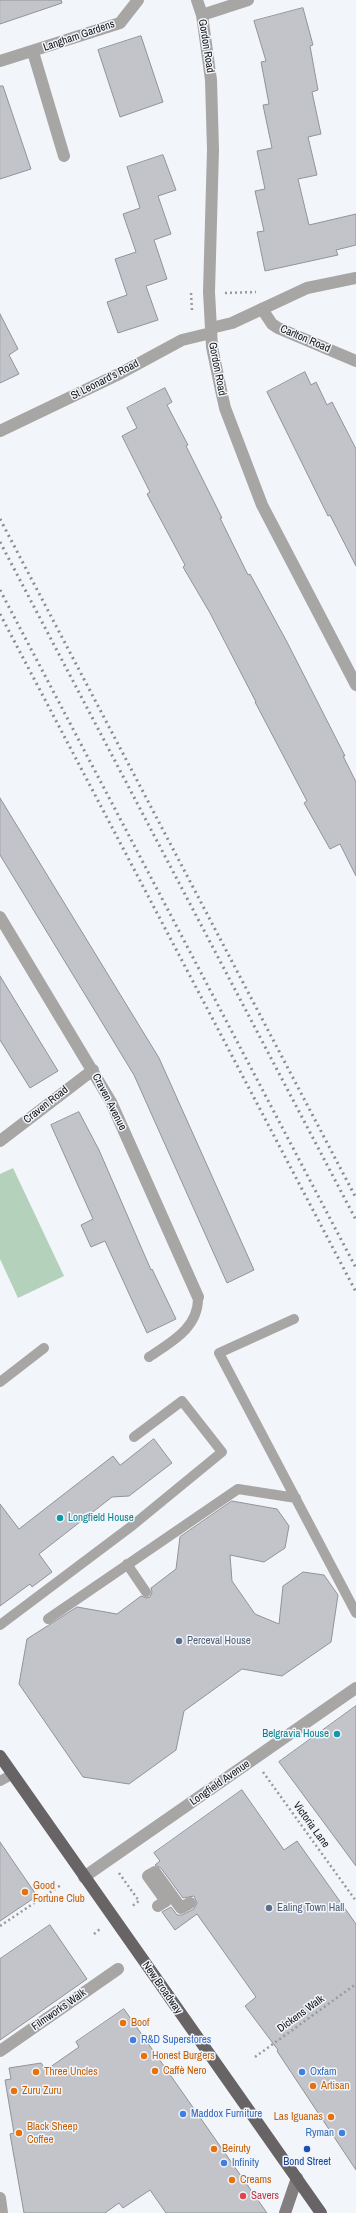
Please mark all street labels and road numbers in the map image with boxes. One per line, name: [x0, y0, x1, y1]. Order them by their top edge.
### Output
street label: Langham Gardens: [42, 18, 116, 54]
street label: Gordon Road: [195, 18, 217, 74]
street label: Carlton Road: [278, 323, 332, 355]
street label: Gordon Road: [205, 341, 229, 397]
street label: St Leonard's Road: [69, 357, 141, 403]
street label: Craven Avenue: [89, 1071, 129, 1133]
street label: Craven Road: [21, 1083, 71, 1127]
street label: Longfield Avenue: [188, 1758, 252, 1808]
street label: Victoria Lane: [290, 1799, 332, 1851]
street label: New Broadway: [139, 1959, 185, 2017]
street label: Filmworks Walk: [29, 1986, 89, 2034]
street label: Dickens Walk: [275, 1993, 327, 2035]

